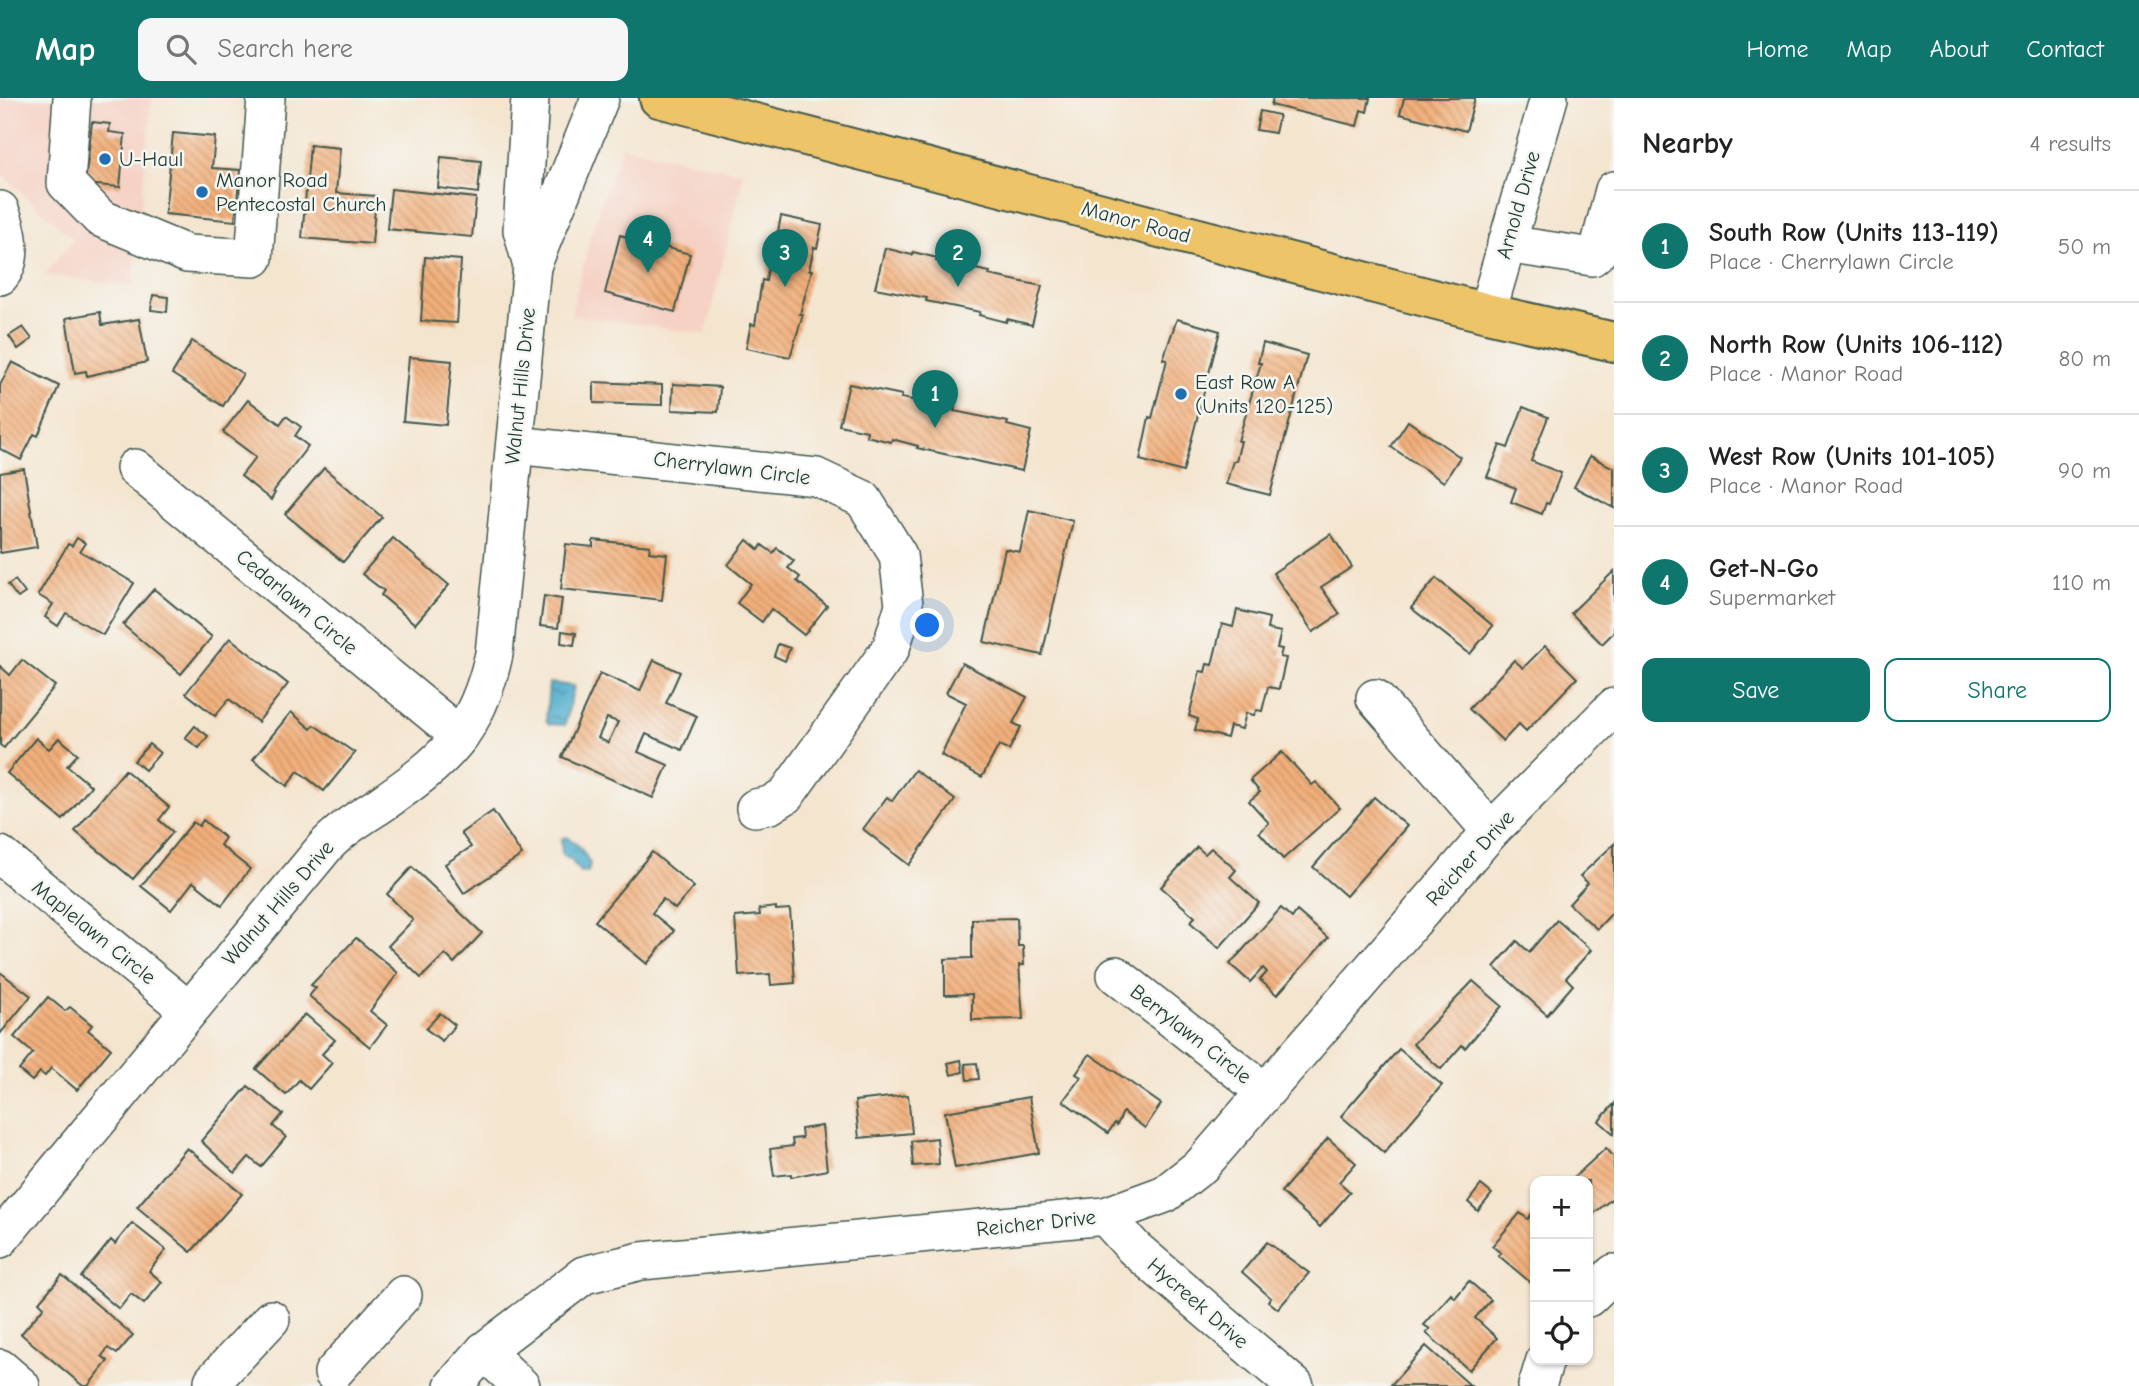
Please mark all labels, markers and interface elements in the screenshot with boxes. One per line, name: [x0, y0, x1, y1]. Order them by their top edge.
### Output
search box: [138, 18, 628, 81]
text: Map: [35, 30, 96, 68]
icon: search: [162, 30, 200, 68]
text: Search here: [218, 34, 353, 64]
text: Home: [1747, 35, 1808, 63]
text: Map: [1846, 35, 1892, 63]
text: About: [1930, 35, 1988, 63]
text: Contact: [2026, 35, 2104, 63]
text: Nearby: [1642, 126, 1733, 161]
text: 4 results: [2029, 130, 2111, 157]
place label: U-Haul: [119, 147, 183, 171]
street label: Arnold Drive: [1491, 148, 1545, 262]
marker: U-Haul: [97, 151, 113, 167]
place label: Manor Road Pentecostal Church: [216, 168, 387, 216]
marker: Manor Road Pentecostal Church: [194, 184, 210, 200]
street label: Manor Road: [1079, 196, 1193, 248]
pin: 4: [625, 215, 671, 273]
text: South Row (Units 113-119): [1709, 218, 1999, 248]
pin: 3: [762, 229, 808, 287]
pin: 2: [935, 229, 981, 287]
text: 1: [1660, 233, 1670, 260]
text: 50 m: [2058, 233, 2111, 260]
text: Place · Cherrylawn Circle: [1709, 248, 1954, 275]
street label: Walnut Hills Drive: [500, 306, 540, 466]
text: North Row (Units 106-112): [1709, 330, 2003, 360]
text: 2: [1659, 345, 1671, 372]
text: 80 m: [2058, 345, 2111, 372]
text: Place · Manor Road: [1709, 360, 1903, 387]
pin: 1: [912, 370, 958, 428]
place label: East Row A (Units 120-125): [1195, 370, 1333, 418]
marker: East Row A (Units 120-125): [1173, 386, 1189, 402]
text: West Row (Units 101-105): [1709, 442, 1995, 472]
street label: Cherrylawn Circle: [652, 446, 812, 490]
text: 3: [1659, 457, 1671, 484]
text: 90 m: [2058, 457, 2111, 484]
text: Place · Manor Road: [1709, 472, 1903, 499]
street label: Cedarlawn Circle: [231, 544, 363, 660]
text: Get-N-Go: [1709, 554, 1819, 584]
text: 4: [1660, 569, 1670, 596]
text: 110 m: [2052, 569, 2111, 596]
text: Supermarket: [1709, 584, 1835, 611]
your location: [910, 608, 944, 642]
button: Save: [1642, 658, 1870, 722]
button: Share: [1884, 658, 2111, 722]
street label: Reicher Drive: [1421, 805, 1519, 911]
street label: Walnut Hills Drive: [217, 836, 339, 970]
street label: Maplelawn Circle: [27, 875, 161, 989]
street label: Berrylawn Circle: [1126, 979, 1256, 1089]
map controls: [1530, 1176, 1593, 1365]
button: +: [1530, 1176, 1593, 1239]
street label: Reicher Drive: [975, 1205, 1097, 1241]
button: −: [1530, 1239, 1593, 1302]
street label: Hycreek Drive: [1143, 1253, 1253, 1353]
button: locate: [1530, 1302, 1593, 1365]

